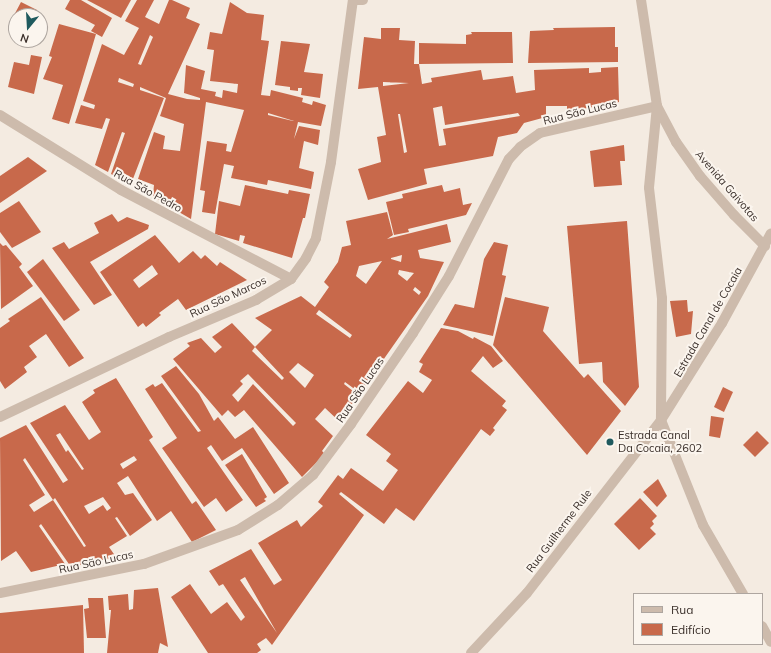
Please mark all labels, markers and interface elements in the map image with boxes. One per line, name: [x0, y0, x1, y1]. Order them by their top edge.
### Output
north arrow: [8, 8, 48, 48]
text: N: [18, 31, 31, 46]
street label: Rua São Lucas: [542, 96, 618, 128]
street label: Avenida Gaivotas: [693, 148, 761, 224]
street label: Rua São Pedro: [112, 167, 184, 215]
street label: Estrada Canal de Cocaia: [671, 265, 745, 379]
street label: Rua São Marcos: [188, 273, 268, 321]
street label: Rua São Lucas: [333, 355, 387, 425]
place label: Estrada Canal Da Cocaia, 2602: [618, 429, 702, 455]
marker: Estrada Canal Da Cocaia, 2602: [605, 437, 615, 447]
street label: Rua Guilherme Rule: [523, 487, 595, 575]
street label: Rua São Lucas: [58, 548, 134, 576]
legend: [633, 593, 763, 645]
text: Rua: [671, 602, 693, 617]
text: Edifício: [671, 622, 711, 637]

